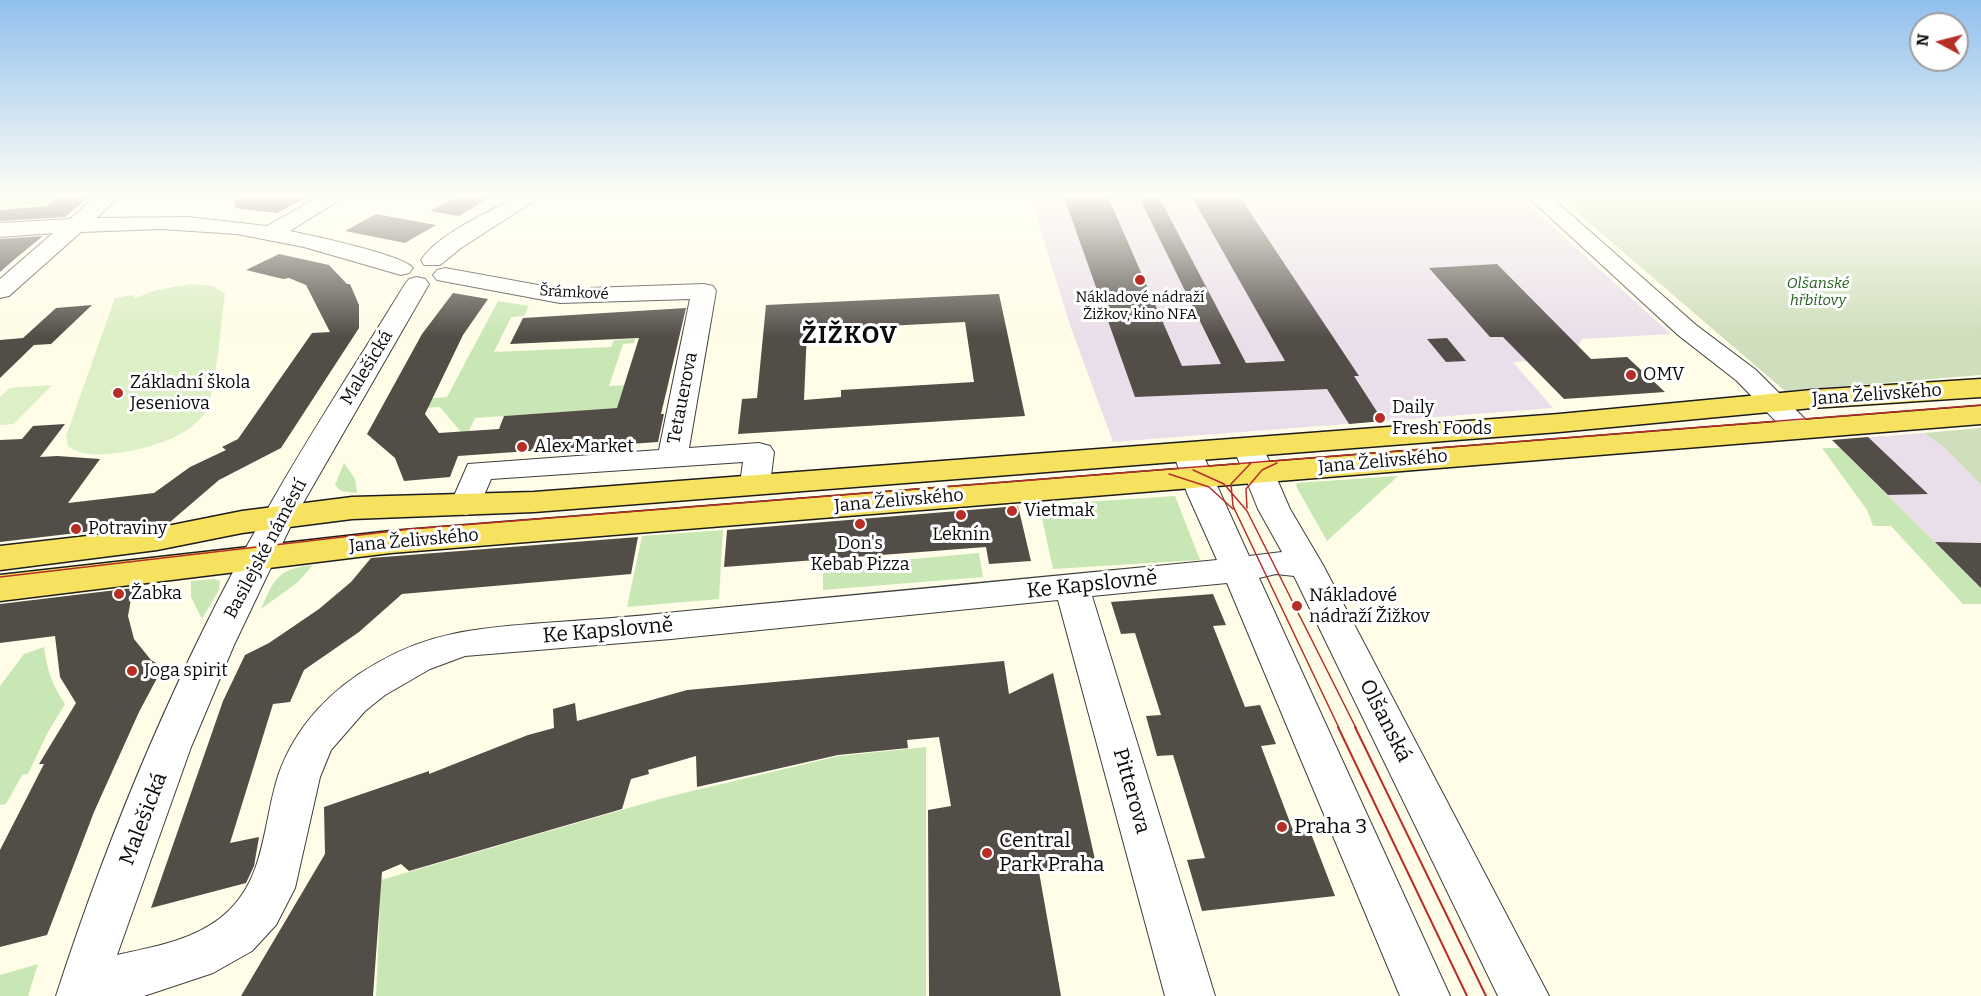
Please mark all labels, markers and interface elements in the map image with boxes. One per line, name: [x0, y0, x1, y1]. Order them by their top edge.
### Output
north arrow: [1909, 12, 1969, 72]
text: N: [1912, 33, 1933, 47]
marker: Nákladové nádraží Žižkov, kino NFA: [1133, 273, 1147, 287]
park label: Olšanské hřbitovy: [1787, 275, 1849, 310]
street label: Šrámkové: [539, 282, 609, 304]
place label: Nákladové nádraží Žižkov, kino NFA: [1075, 289, 1205, 324]
district label: ŽIŽKOV: [802, 322, 898, 350]
street label: Malešická: [336, 327, 398, 409]
street label: Tetauerova: [664, 350, 702, 446]
place label: OMV: [1643, 364, 1684, 386]
marker: OMV: [1624, 368, 1638, 382]
place label: Základní škola Jeseniova: [130, 372, 250, 415]
street label: Jana Želivského: [1811, 380, 1943, 410]
marker: Základní škola Jeseniova: [111, 386, 125, 400]
place label: Daily Fresh Foods: [1392, 397, 1492, 440]
marker: Daily Fresh Foods: [1373, 411, 1387, 425]
place label: Alex Market: [534, 436, 634, 458]
marker: Alex Market: [515, 440, 529, 454]
street label: Jana Želivského: [1317, 446, 1449, 478]
street label: Basilejské náměstí: [220, 475, 312, 623]
street label: Jana Želivského: [833, 485, 965, 517]
place label: Vietmak: [1024, 500, 1095, 522]
marker: Vietmak: [1005, 504, 1019, 518]
marker: Leknín: [954, 508, 968, 522]
marker: Don's Kebab Pizza: [853, 517, 867, 531]
place label: Potraviny: [88, 518, 167, 540]
marker: Potraviny: [69, 522, 83, 536]
place label: Leknín: [932, 524, 990, 546]
street label: Jana Želivského: [348, 525, 480, 557]
place label: Don's Kebab Pizza: [810, 533, 910, 576]
street label: Ke Kapslovně: [1025, 566, 1159, 604]
place label: Žabka: [131, 583, 182, 605]
place label: Nákladové nádraží Žižkov: [1309, 585, 1430, 628]
marker: Žabka: [112, 587, 126, 601]
marker: Nákladové nádraží Žižkov: [1290, 599, 1304, 613]
street label: Ke Kapslovně: [542, 613, 674, 649]
place label: Joga spirit: [144, 660, 228, 682]
marker: Joga spirit: [125, 664, 139, 678]
street label: Olšanská: [1353, 675, 1417, 767]
street label: Pitterova: [1107, 745, 1155, 837]
street label: Malešická: [115, 769, 173, 869]
place label: Praha 3: [1294, 814, 1367, 840]
marker: Praha 3: [1275, 820, 1289, 834]
place label: Central Park Praha: [999, 828, 1104, 878]
marker: Central Park Praha: [980, 846, 994, 860]

